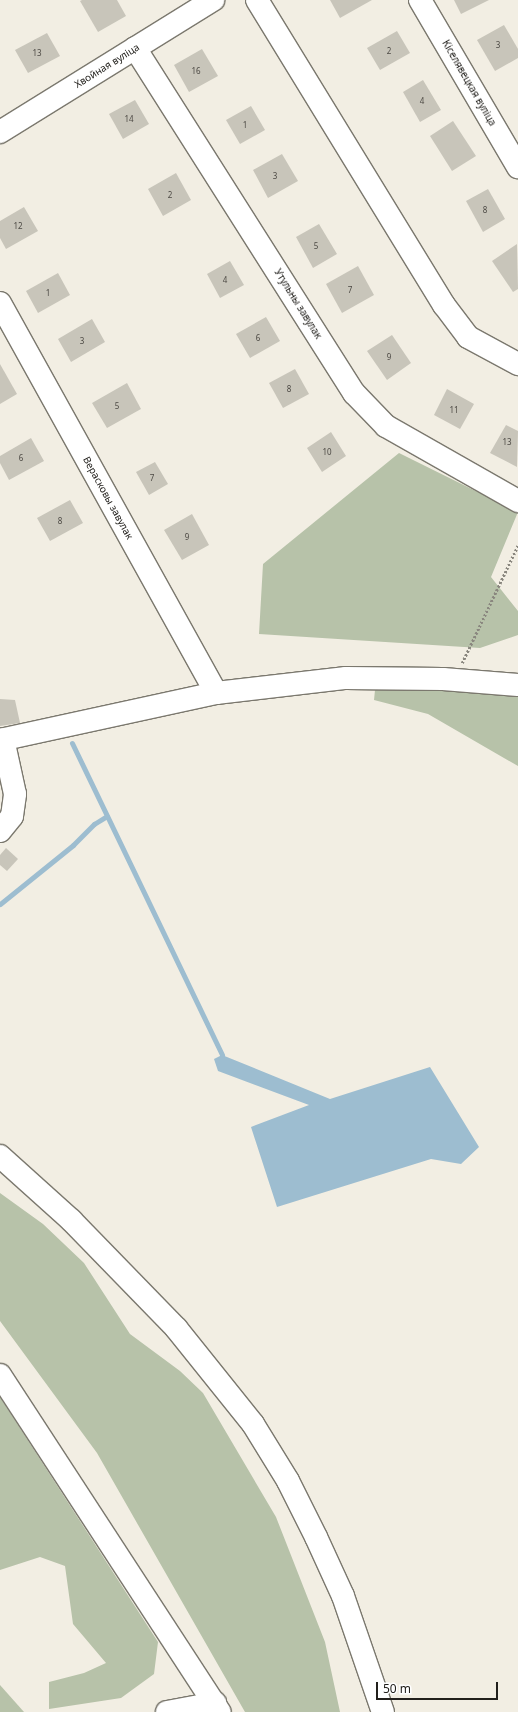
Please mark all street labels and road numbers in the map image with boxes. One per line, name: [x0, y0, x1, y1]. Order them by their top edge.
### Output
street label: Кіселявецкая вуліца: [439, 38, 499, 128]
street label: Хвойная вуліца: [72, 41, 142, 91]
street label: Утульны завулак: [272, 267, 324, 341]
street label: Верасковы завулак: [80, 455, 136, 541]

